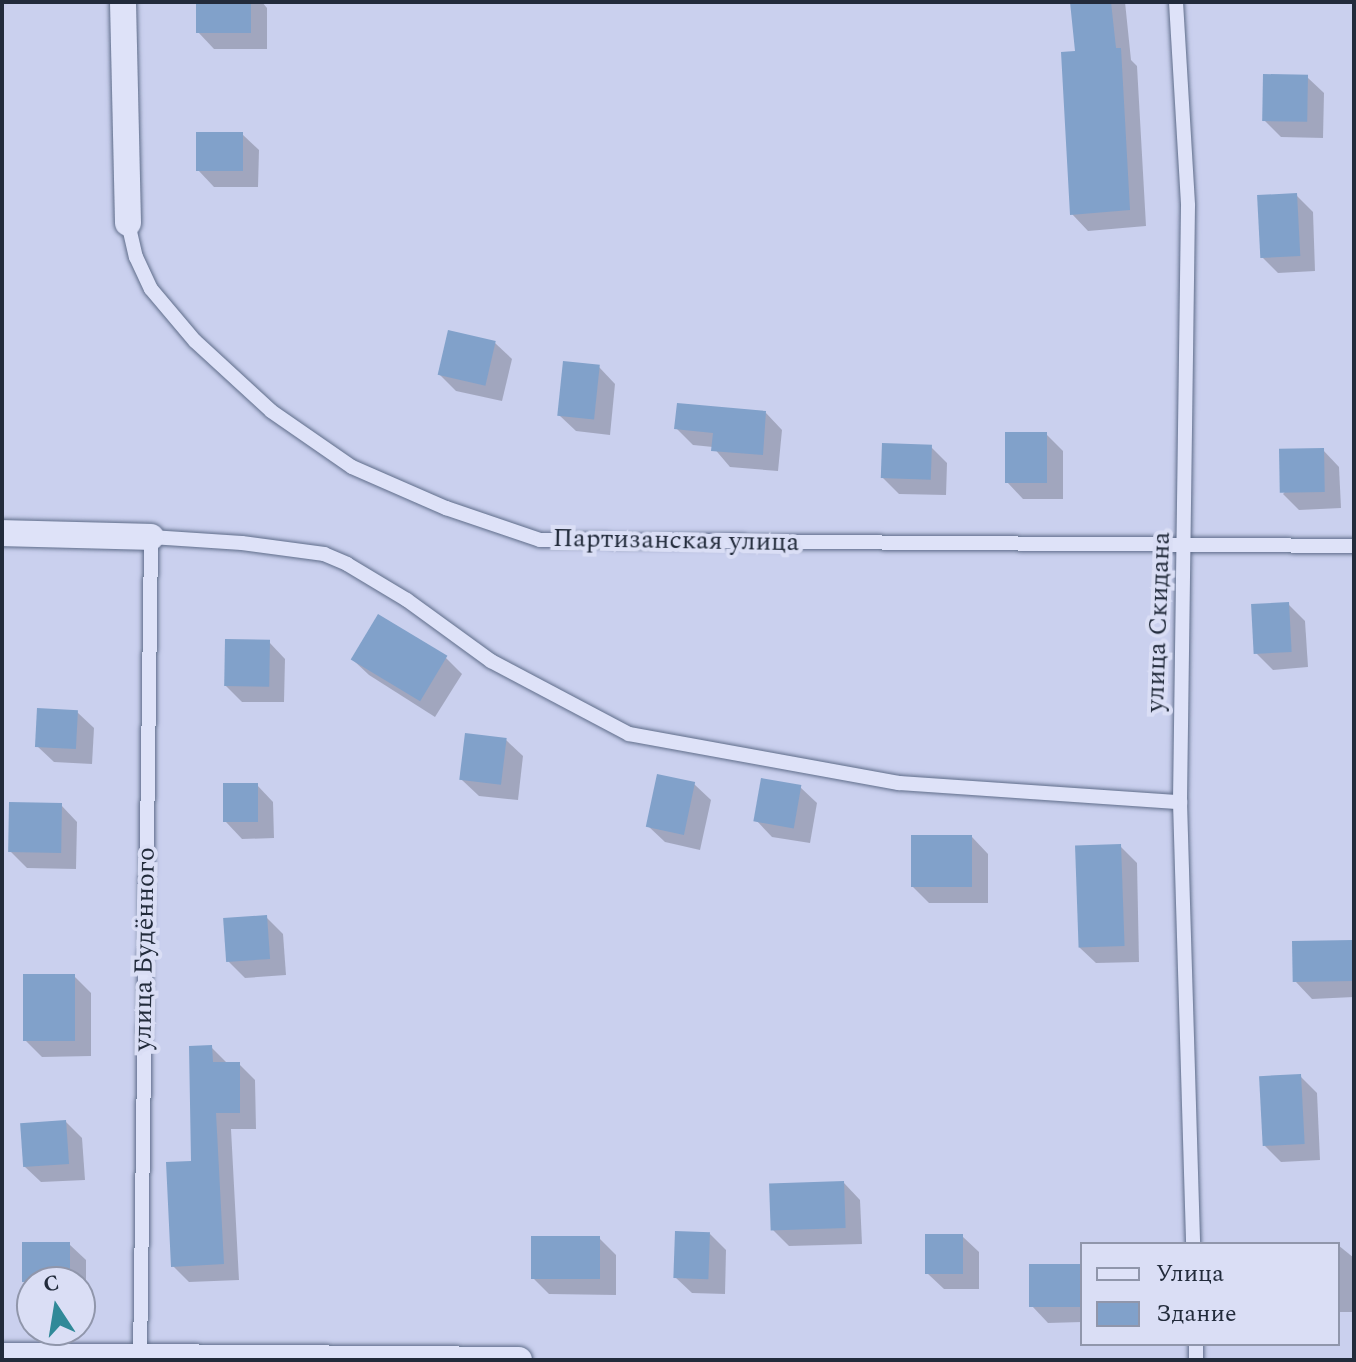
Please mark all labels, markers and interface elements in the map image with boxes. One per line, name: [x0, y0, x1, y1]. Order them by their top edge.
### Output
street label: Партизанская улица: [553, 523, 799, 559]
street label: улица Скидана: [1140, 531, 1178, 713]
street label: улица Будённого: [128, 847, 162, 1051]
legend: [1080, 1242, 1340, 1346]
text: Улица: [1156, 1256, 1224, 1292]
north arrow: [16, 1266, 96, 1346]
text: С: [40, 1266, 62, 1302]
text: Здание: [1156, 1296, 1237, 1332]

